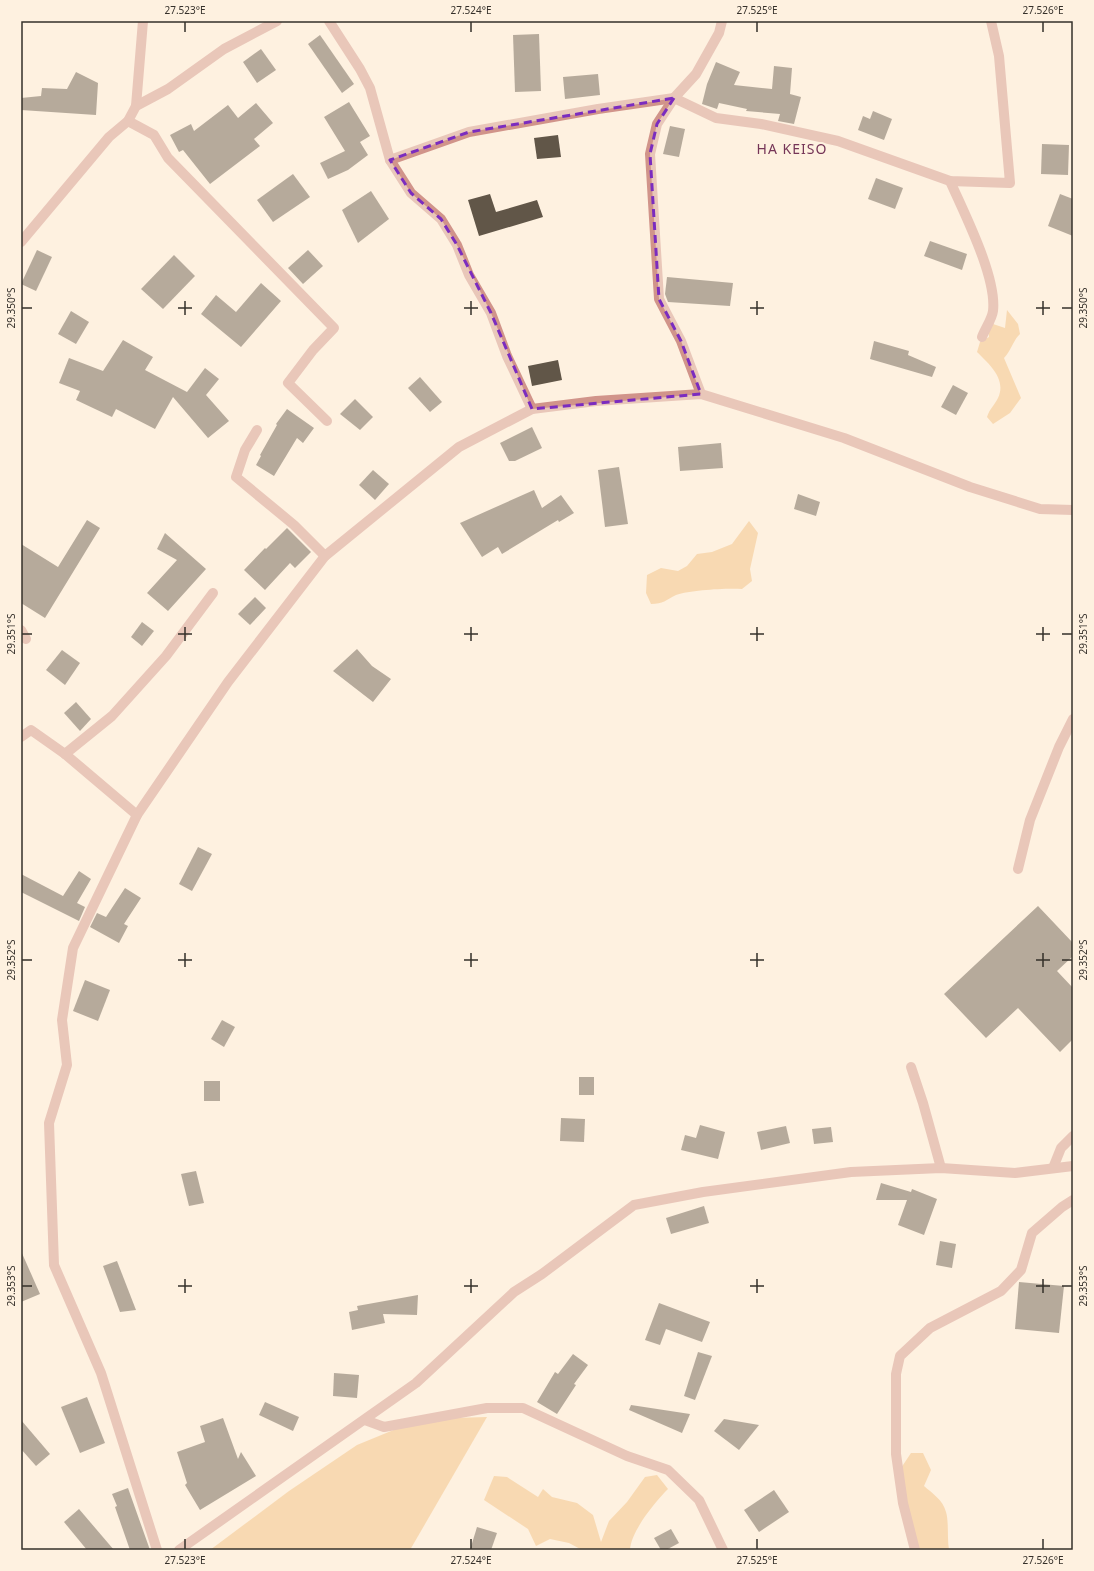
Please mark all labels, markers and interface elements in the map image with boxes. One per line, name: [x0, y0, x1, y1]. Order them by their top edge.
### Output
text: 27.523°E: [164, 3, 206, 17]
text: 27.524°E: [450, 3, 492, 17]
text: 27.525°E: [736, 3, 778, 17]
text: 27.526°E: [1022, 3, 1064, 17]
district label: HA KEISO: [757, 139, 827, 158]
text: 29.350°S: [4, 287, 18, 329]
text: 29.350°S: [1076, 287, 1090, 329]
text: 29.351°S: [4, 613, 18, 655]
text: 29.351°S: [1076, 613, 1090, 655]
text: 29.352°S: [4, 939, 18, 981]
text: 29.352°S: [1076, 939, 1090, 981]
text: 29.353°S: [4, 1265, 18, 1307]
text: 29.353°S: [1076, 1265, 1090, 1307]
text: 27.523°E: [164, 1553, 206, 1567]
text: 27.524°E: [450, 1553, 492, 1567]
text: 27.525°E: [736, 1553, 778, 1567]
text: 27.526°E: [1022, 1553, 1064, 1567]

